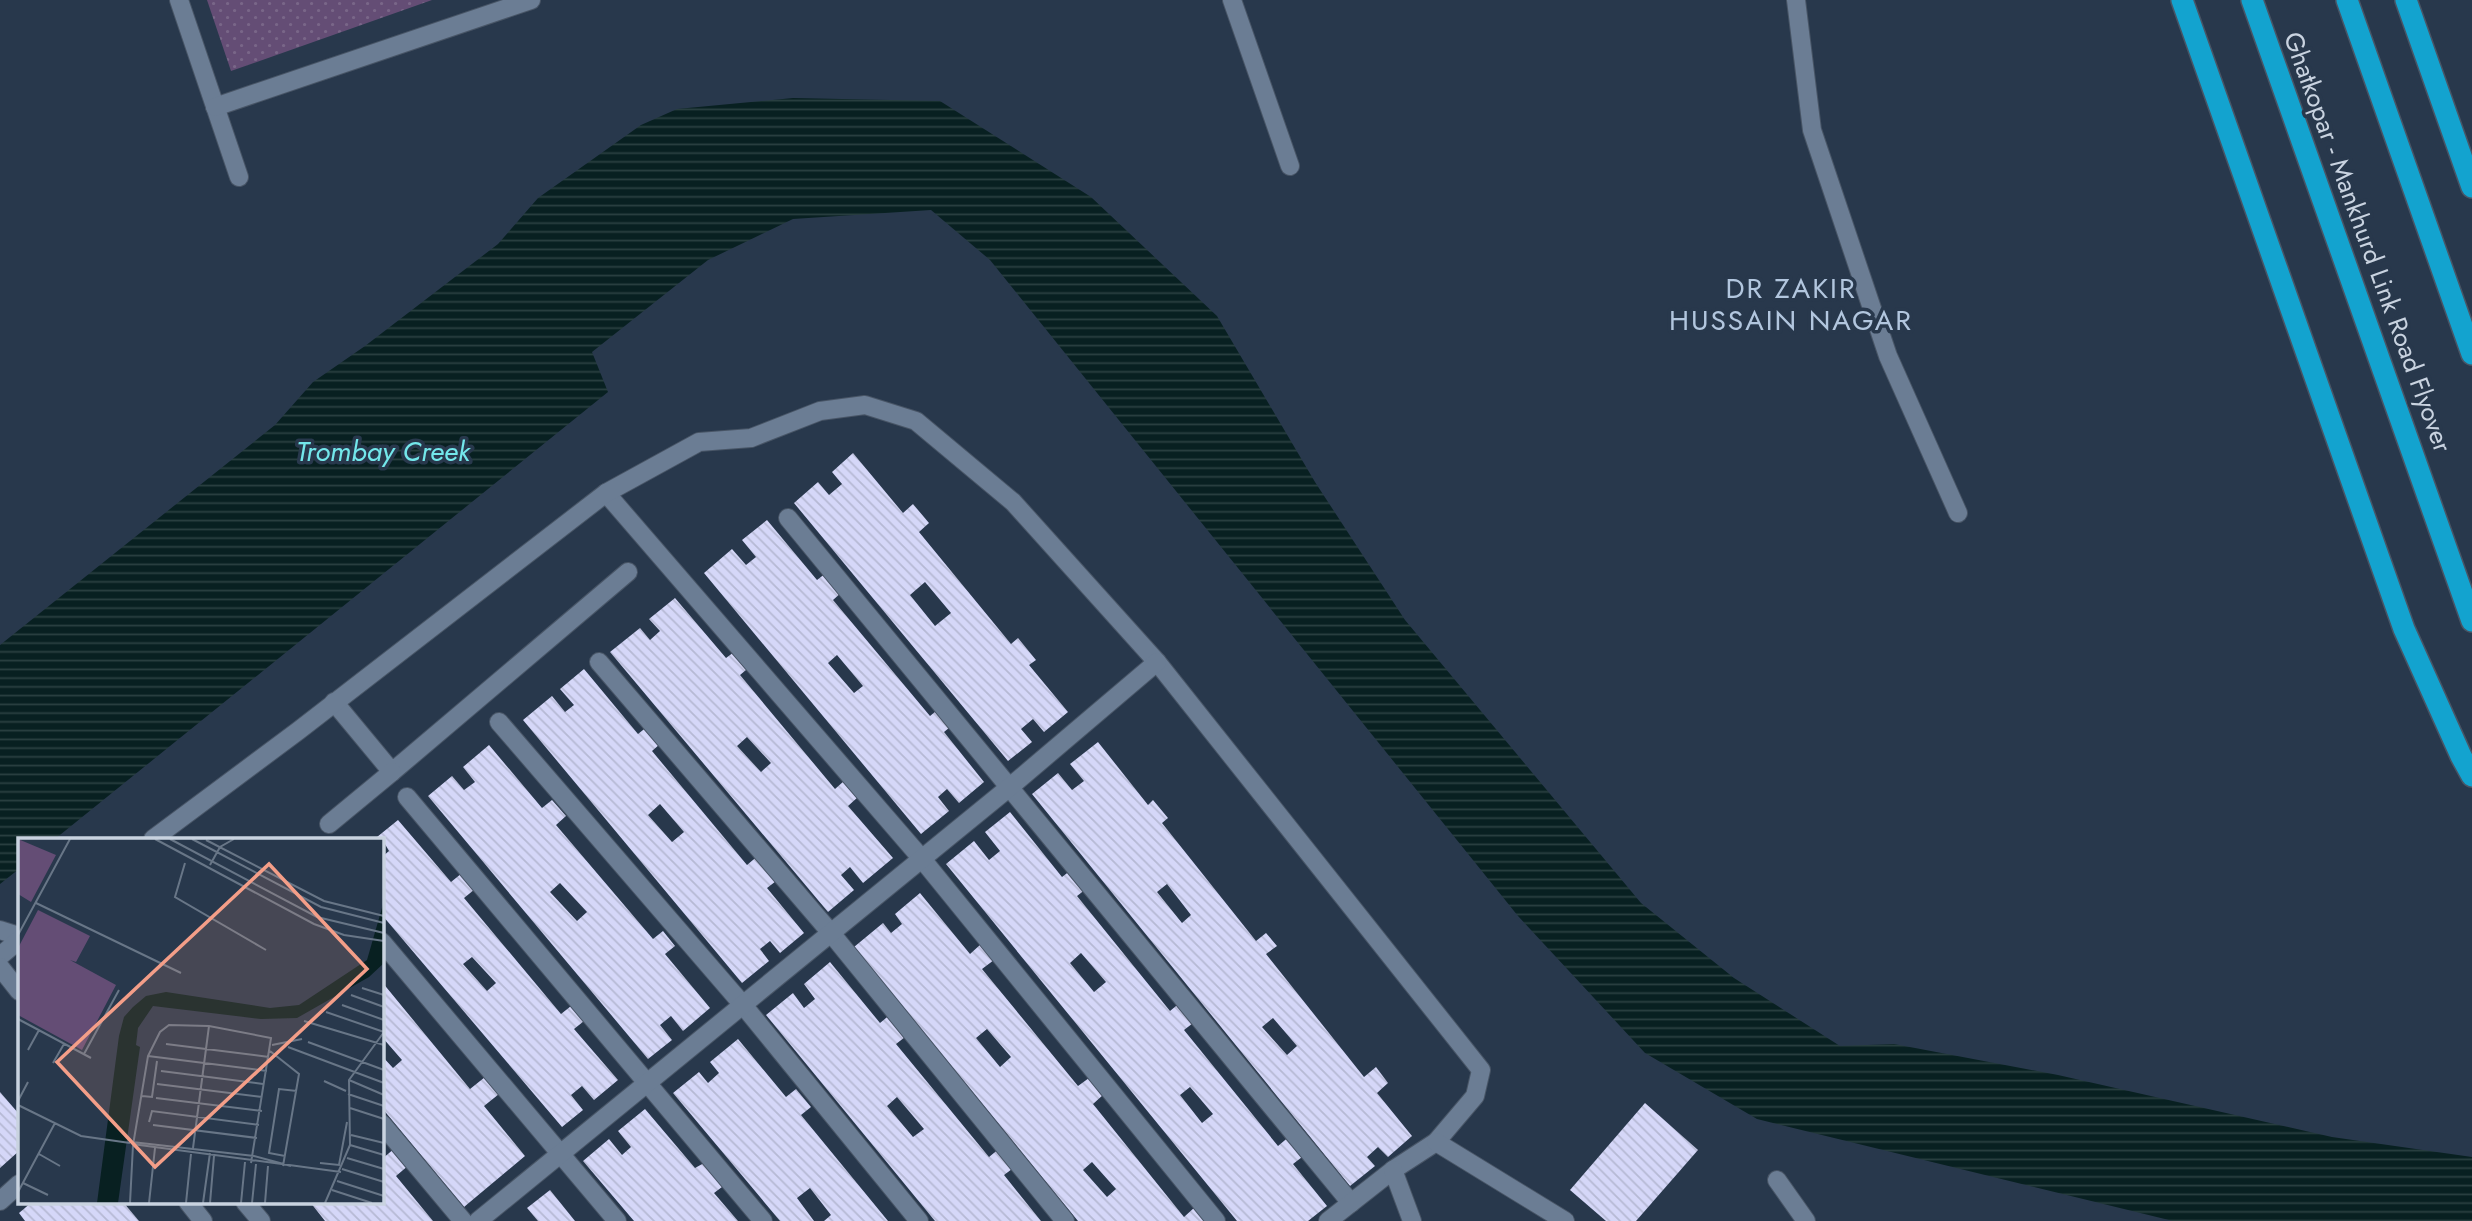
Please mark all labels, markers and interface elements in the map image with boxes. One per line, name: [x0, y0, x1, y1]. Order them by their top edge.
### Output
street label: Ghatkopar - Mankhurd Link Road Flyover: [2274, 26, 2462, 458]
district label: DR ZAKIR HUSSAIN NAGAR: [1669, 268, 1913, 341]
water label: Trombay Creek: [296, 431, 471, 472]
inset map: [18, 838, 383, 1204]

